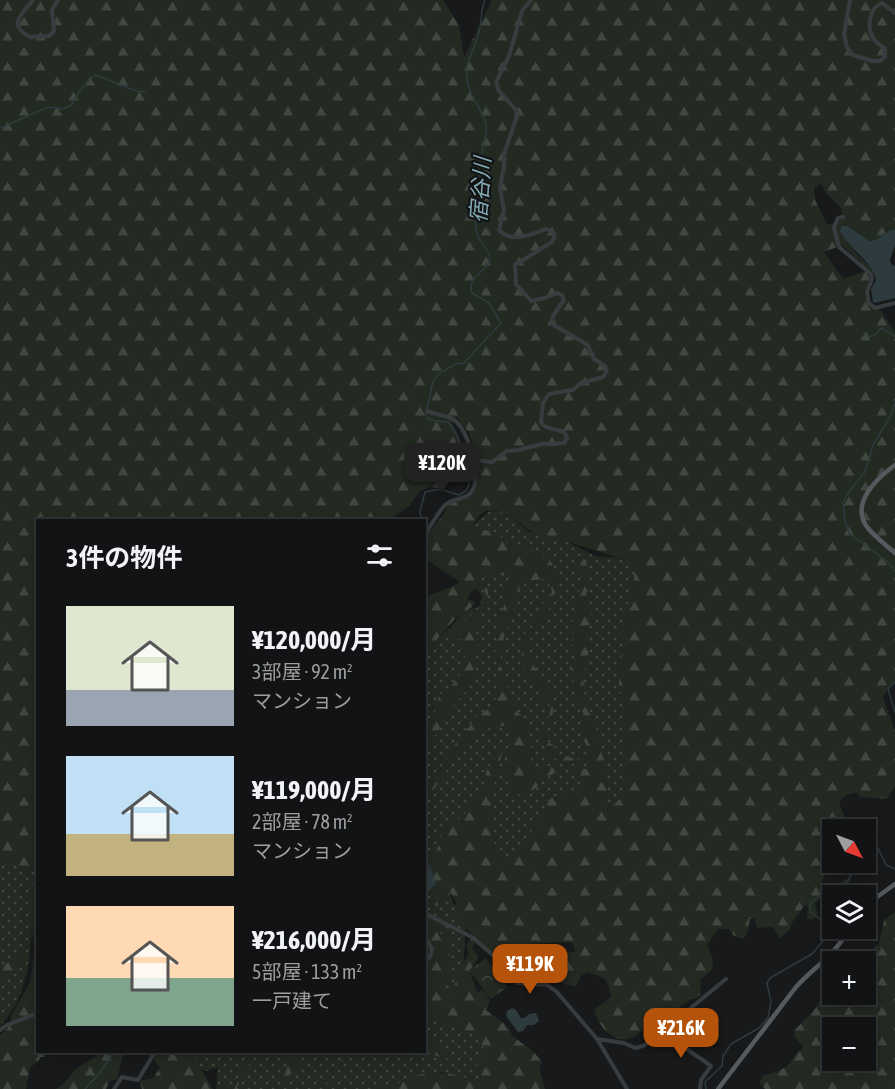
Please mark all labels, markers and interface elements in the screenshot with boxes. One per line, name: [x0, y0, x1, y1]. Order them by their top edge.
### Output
water label: 宿谷川: [465, 154, 495, 224]
pin: ¥120K: [400, 443, 484, 494]
text: ¥120K: [419, 451, 465, 474]
icon: filters: [363, 539, 396, 572]
text: 3件の物件: [66, 543, 182, 573]
text: ¥120,000/月: [252, 625, 376, 655]
icon: home: [114, 630, 186, 702]
text: 3部屋 · 92 m²: [252, 660, 353, 683]
text: マンション: [252, 689, 352, 712]
text: ¥119,000/月: [252, 775, 376, 805]
icon: home: [114, 780, 186, 852]
text: 2部屋 · 78 m²: [252, 810, 353, 833]
north arrow: [822, 819, 876, 873]
map controls: [822, 819, 876, 1071]
text: マンション: [252, 839, 352, 862]
button: layers: [822, 885, 876, 939]
text: ¥216,000/月: [252, 925, 376, 955]
icon: home: [114, 930, 186, 1002]
pin: ¥119K: [488, 944, 572, 995]
button: +: [822, 951, 876, 1005]
text: ¥119K: [507, 952, 553, 975]
text: 5部屋 · 133 m²: [252, 960, 362, 983]
text: 一戸建て: [252, 989, 332, 1012]
pin: ¥216K: [639, 1008, 723, 1059]
text: ¥216K: [658, 1016, 704, 1039]
button: −: [822, 1017, 876, 1071]

